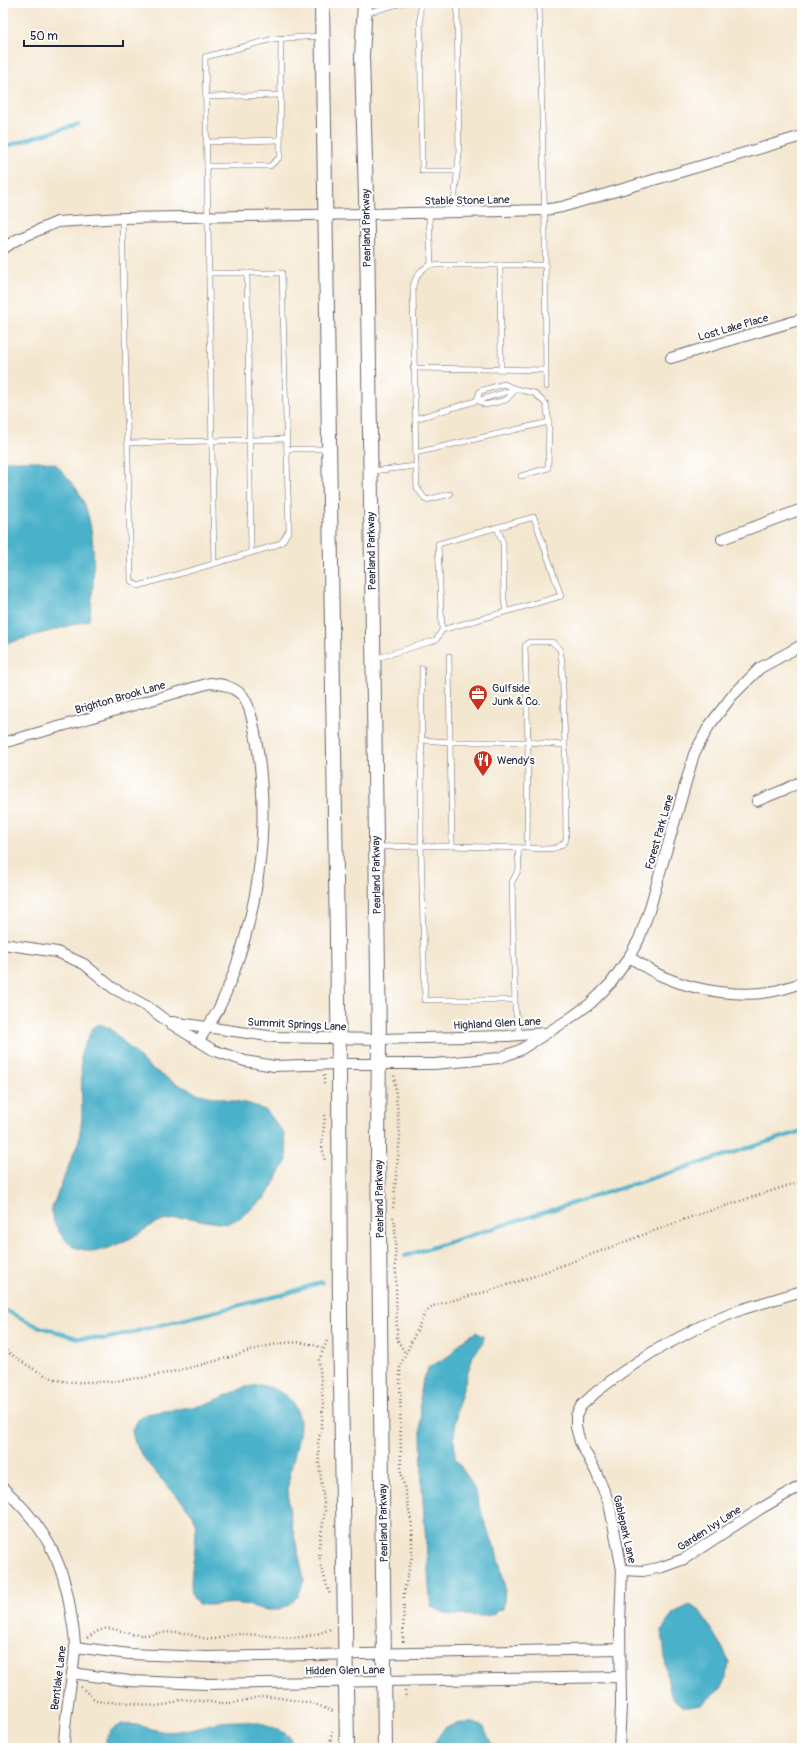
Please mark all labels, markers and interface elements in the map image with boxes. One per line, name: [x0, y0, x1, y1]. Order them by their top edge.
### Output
scale bar: [24, 22, 123, 48]
text: 50 m: [30, 29, 58, 44]
street label: Pearland Parkway: [359, 188, 374, 267]
street label: Stable Stone Lane: [424, 193, 510, 208]
street label: Lost Lake Place: [697, 311, 770, 344]
street label: Pearland Parkway: [364, 511, 379, 590]
street label: Brighton Brook Lane: [74, 678, 167, 717]
place label: Gulfside Junk & Co.: [492, 682, 540, 708]
office icon: Gulfside Junk & Co.: [467, 683, 489, 711]
restaurant icon: Wendy's: [472, 749, 494, 777]
place label: Wendy's: [497, 754, 535, 767]
street label: Forest Park Lane: [643, 793, 677, 871]
street label: Pearland Parkway: [369, 835, 384, 914]
street label: Summit Springs Lane: [247, 1015, 347, 1034]
street label: Highland Glen Lane: [453, 1015, 542, 1032]
street label: Pearland Parkway: [372, 1159, 387, 1238]
street label: Pearland Parkway: [376, 1483, 391, 1562]
street label: Gablepark Lane: [610, 1494, 639, 1565]
street label: Garden Ivy Lane: [675, 1503, 744, 1554]
street label: Bentlake Lane: [48, 1645, 69, 1711]
street label: Hidden Glen Lane: [305, 1663, 386, 1678]

